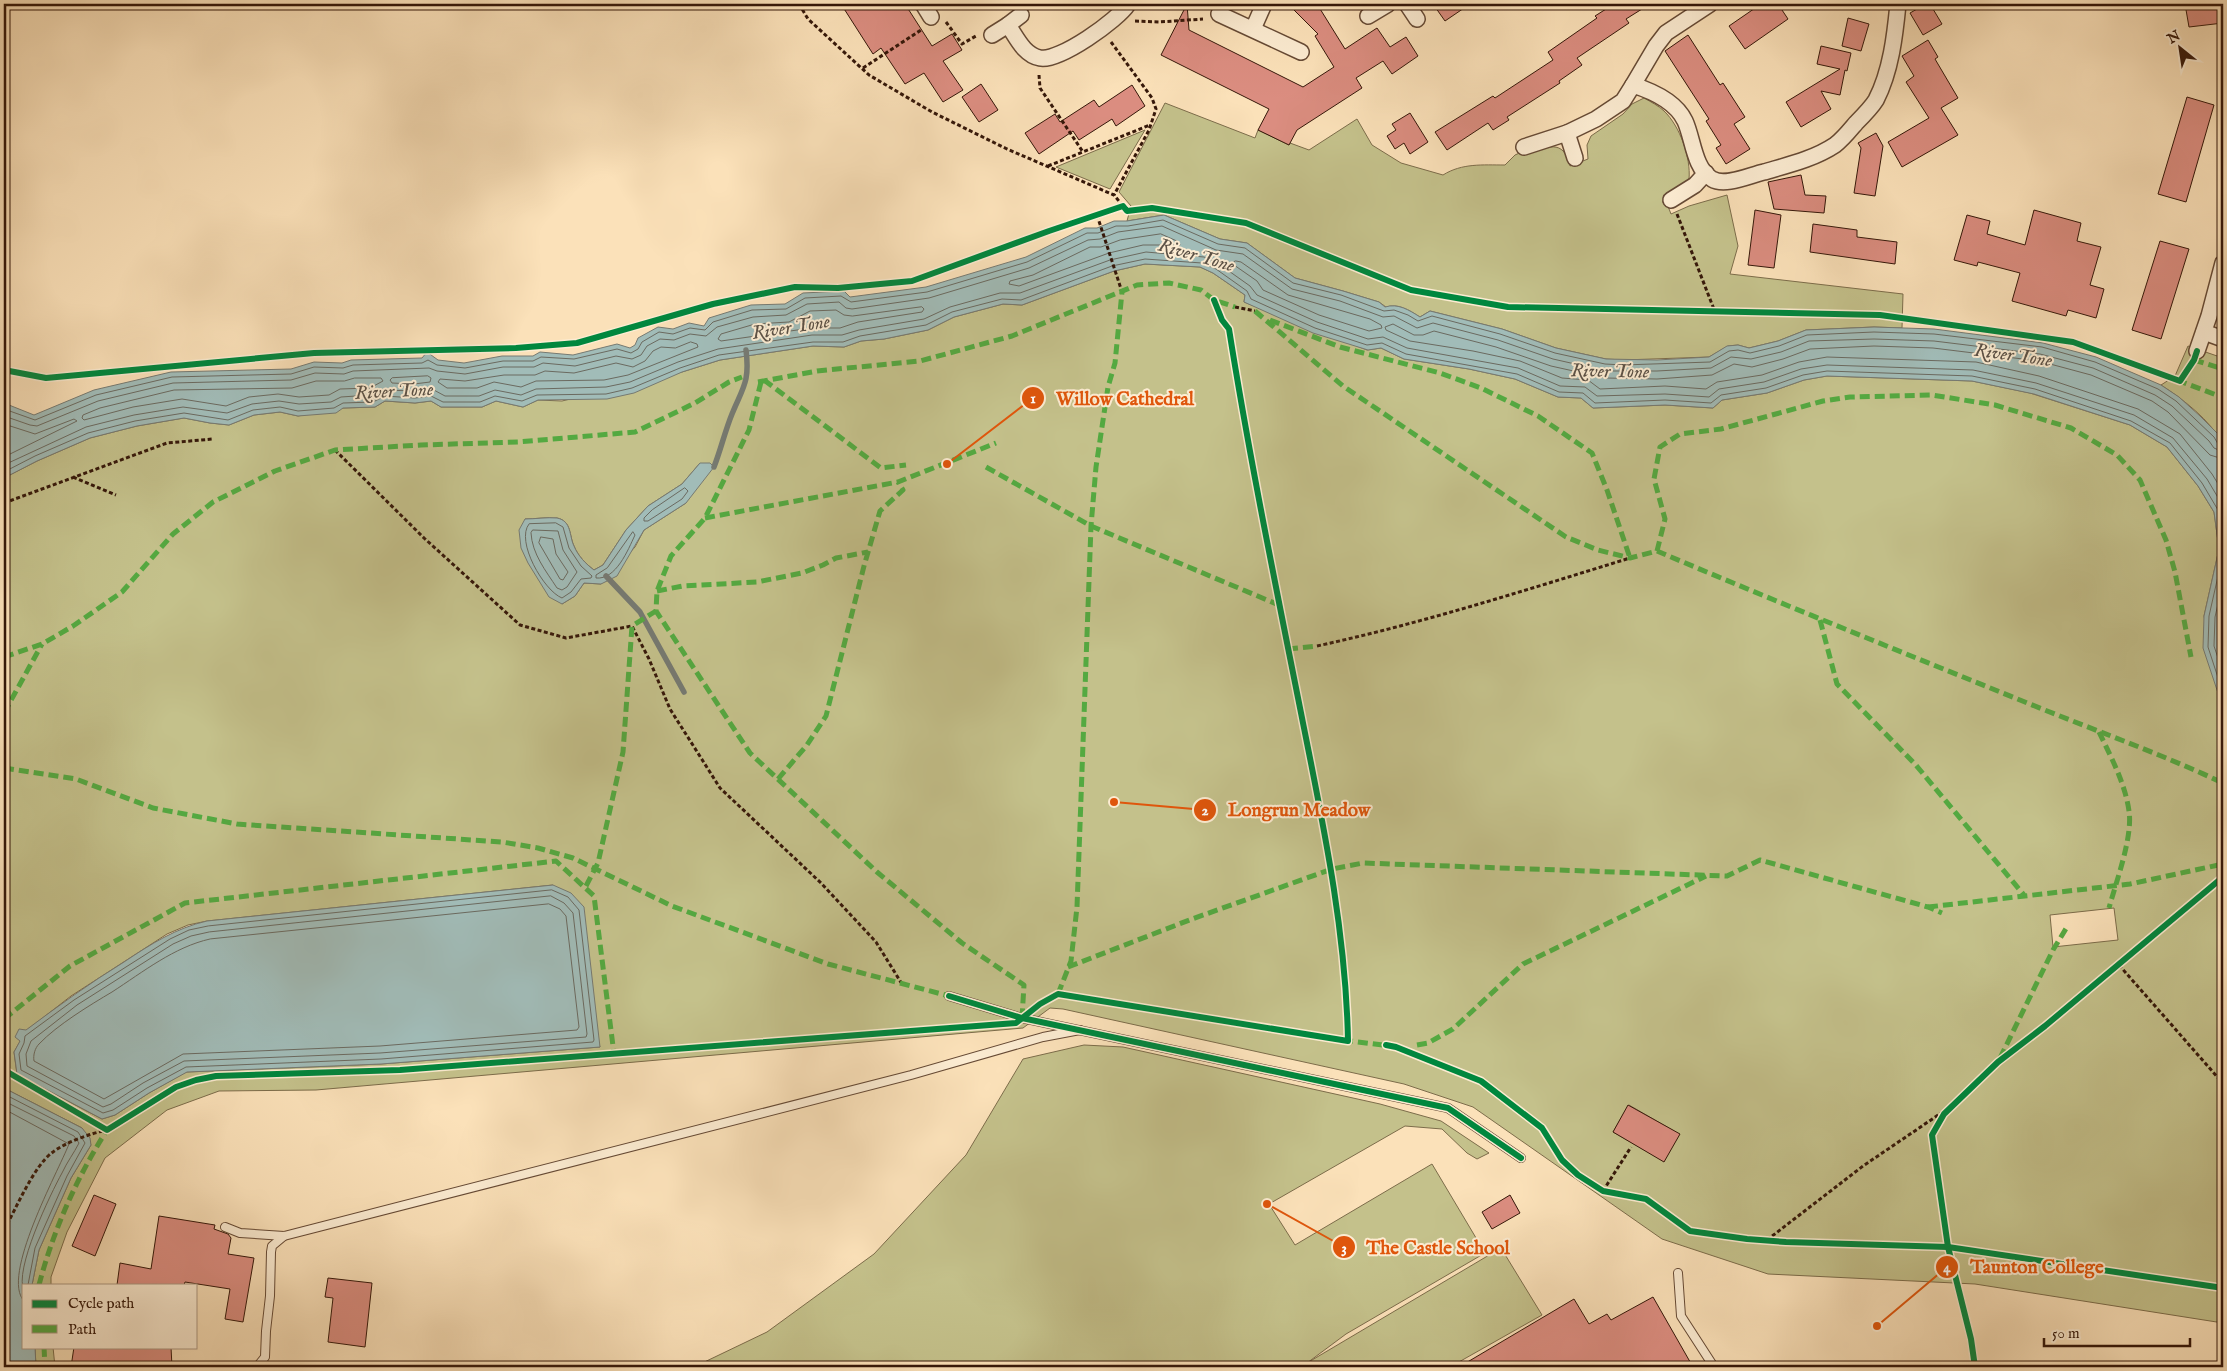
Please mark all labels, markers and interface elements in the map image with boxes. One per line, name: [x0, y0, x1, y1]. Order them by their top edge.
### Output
north arrow: [2154, 22, 2204, 72]
text: N: [2163, 27, 2184, 49]
water label: River Tone: [1155, 234, 1238, 279]
water label: River Tone: [750, 310, 832, 346]
water label: River Tone: [1972, 339, 2054, 373]
water label: River Tone: [1571, 359, 1650, 385]
water label: River Tone: [354, 378, 435, 406]
callout: Willow Cathedral: [1021, 381, 1203, 415]
text: Willow Cathedral: [1055, 388, 1195, 412]
text: 1: [1030, 389, 1036, 408]
callout: Longrun Meadow: [1192, 793, 1380, 827]
text: Longrun Meadow: [1228, 799, 1372, 823]
text: 2: [1201, 801, 1209, 820]
callout: The Castle School: [1332, 1230, 1520, 1264]
text: The Castle School: [1365, 1237, 1510, 1261]
text: 3: [1341, 1239, 1347, 1258]
callout: Taunton College: [1935, 1250, 2113, 1284]
text: Taunton College: [1969, 1256, 2104, 1280]
text: 4: [1943, 1258, 1951, 1277]
legend: [22, 1284, 198, 1348]
text: Cycle path: [68, 1294, 134, 1313]
scale bar: [2044, 1316, 2191, 1348]
text: Path: [68, 1320, 96, 1339]
text: 50 m: [2052, 1324, 2080, 1343]

